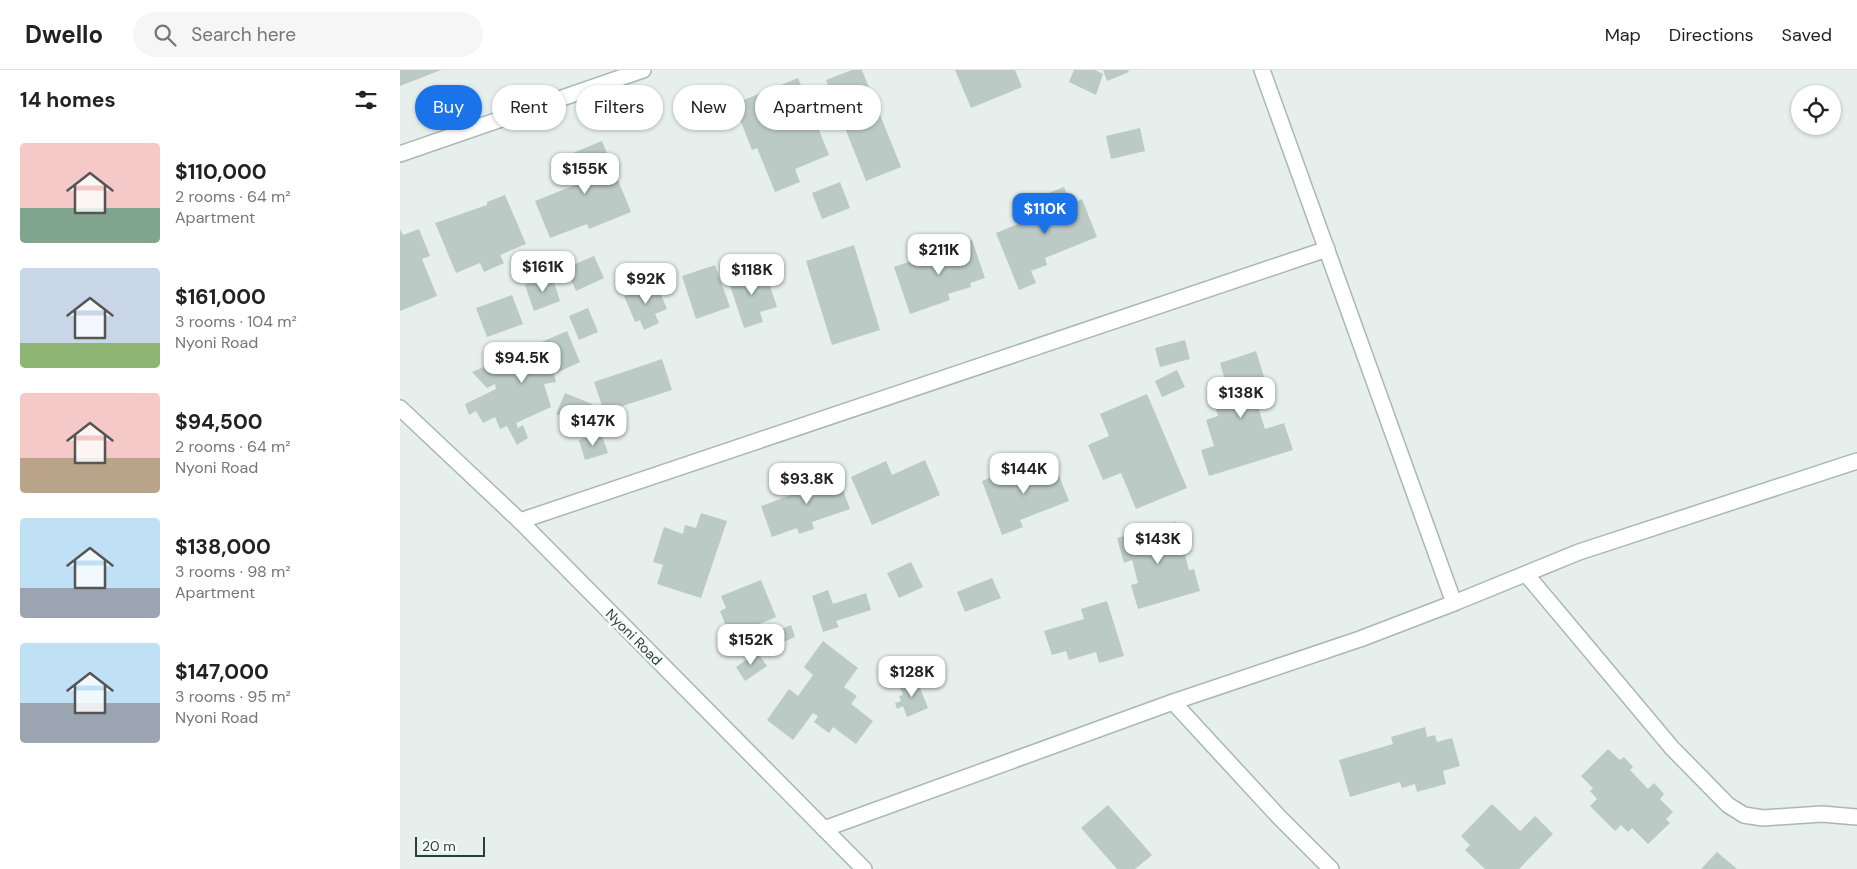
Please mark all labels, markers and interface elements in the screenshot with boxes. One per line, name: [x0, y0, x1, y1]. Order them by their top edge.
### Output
search box: [133, 12, 483, 57]
text: Dwello: [25, 19, 103, 50]
icon: search: [151, 21, 179, 49]
text: Search here: [191, 22, 296, 47]
text: Map: [1605, 23, 1641, 47]
text: Directions: [1669, 23, 1754, 47]
text: Saved: [1782, 23, 1832, 47]
chip: Buy: [415, 85, 482, 130]
chip: Rent: [492, 85, 566, 130]
chip: Filters: [576, 85, 663, 130]
chip: New: [673, 85, 745, 130]
chip: Apartment: [755, 85, 881, 130]
map controls: [1791, 85, 1841, 135]
button: locate: [1791, 85, 1841, 135]
text: 14 homes: [20, 86, 116, 114]
icon: filters: [352, 86, 380, 114]
pin: $155K: [550, 152, 620, 195]
text: $110,000: [175, 158, 267, 186]
text: $155K: [562, 158, 608, 179]
icon: home: [60, 163, 120, 223]
text: 2 rooms · 64 m²: [175, 186, 291, 207]
pin: $110K: [1010, 192, 1080, 235]
text: $110K: [1023, 198, 1067, 219]
text: Apartment: [175, 207, 255, 228]
pin: $211K: [904, 234, 974, 276]
text: $211K: [919, 239, 960, 260]
pin: $161K: [508, 250, 578, 293]
pin: $118K: [717, 254, 787, 296]
text: $161K: [522, 256, 564, 277]
text: $118K: [731, 259, 773, 280]
pin: $92K: [616, 262, 676, 305]
text: $92K: [626, 268, 666, 289]
text: $161,000: [175, 283, 266, 311]
icon: home: [60, 288, 120, 348]
text: 3 rooms · 104 m²: [175, 311, 297, 332]
text: Nyoni Road: [175, 332, 258, 353]
pin: $94.5K: [481, 342, 563, 384]
text: $94.5K: [495, 347, 549, 368]
pin: $138K: [1206, 376, 1276, 419]
text: $138K: [1218, 382, 1264, 403]
pin: $147K: [558, 404, 628, 447]
text: $94,500: [175, 408, 262, 436]
text: $147K: [571, 410, 615, 431]
icon: home: [60, 413, 120, 473]
text: 2 rooms · 64 m²: [175, 436, 291, 457]
pin: $144K: [989, 452, 1059, 495]
text: Nyoni Road: [175, 457, 258, 478]
text: $144K: [1001, 458, 1047, 479]
pin: $93.8K: [766, 462, 848, 505]
text: $93.8K: [780, 468, 834, 489]
pin: $143K: [1123, 522, 1193, 565]
text: $143K: [1135, 528, 1181, 549]
text: $138,000: [175, 533, 271, 561]
icon: home: [60, 538, 120, 598]
text: 3 rooms · 98 m²: [175, 561, 291, 582]
text: Apartment: [175, 582, 255, 603]
street label: Nyoni Road: [602, 605, 666, 669]
pin: $152K: [716, 624, 786, 666]
text: $152K: [728, 629, 774, 650]
pin: $128K: [877, 656, 947, 698]
text: $147,000: [175, 658, 269, 686]
text: $128K: [889, 661, 935, 682]
icon: home: [60, 663, 120, 723]
text: 3 rooms · 95 m²: [175, 686, 291, 707]
text: Nyoni Road: [175, 707, 258, 728]
scale bar: [415, 834, 485, 857]
text: 20 m: [422, 837, 456, 855]

